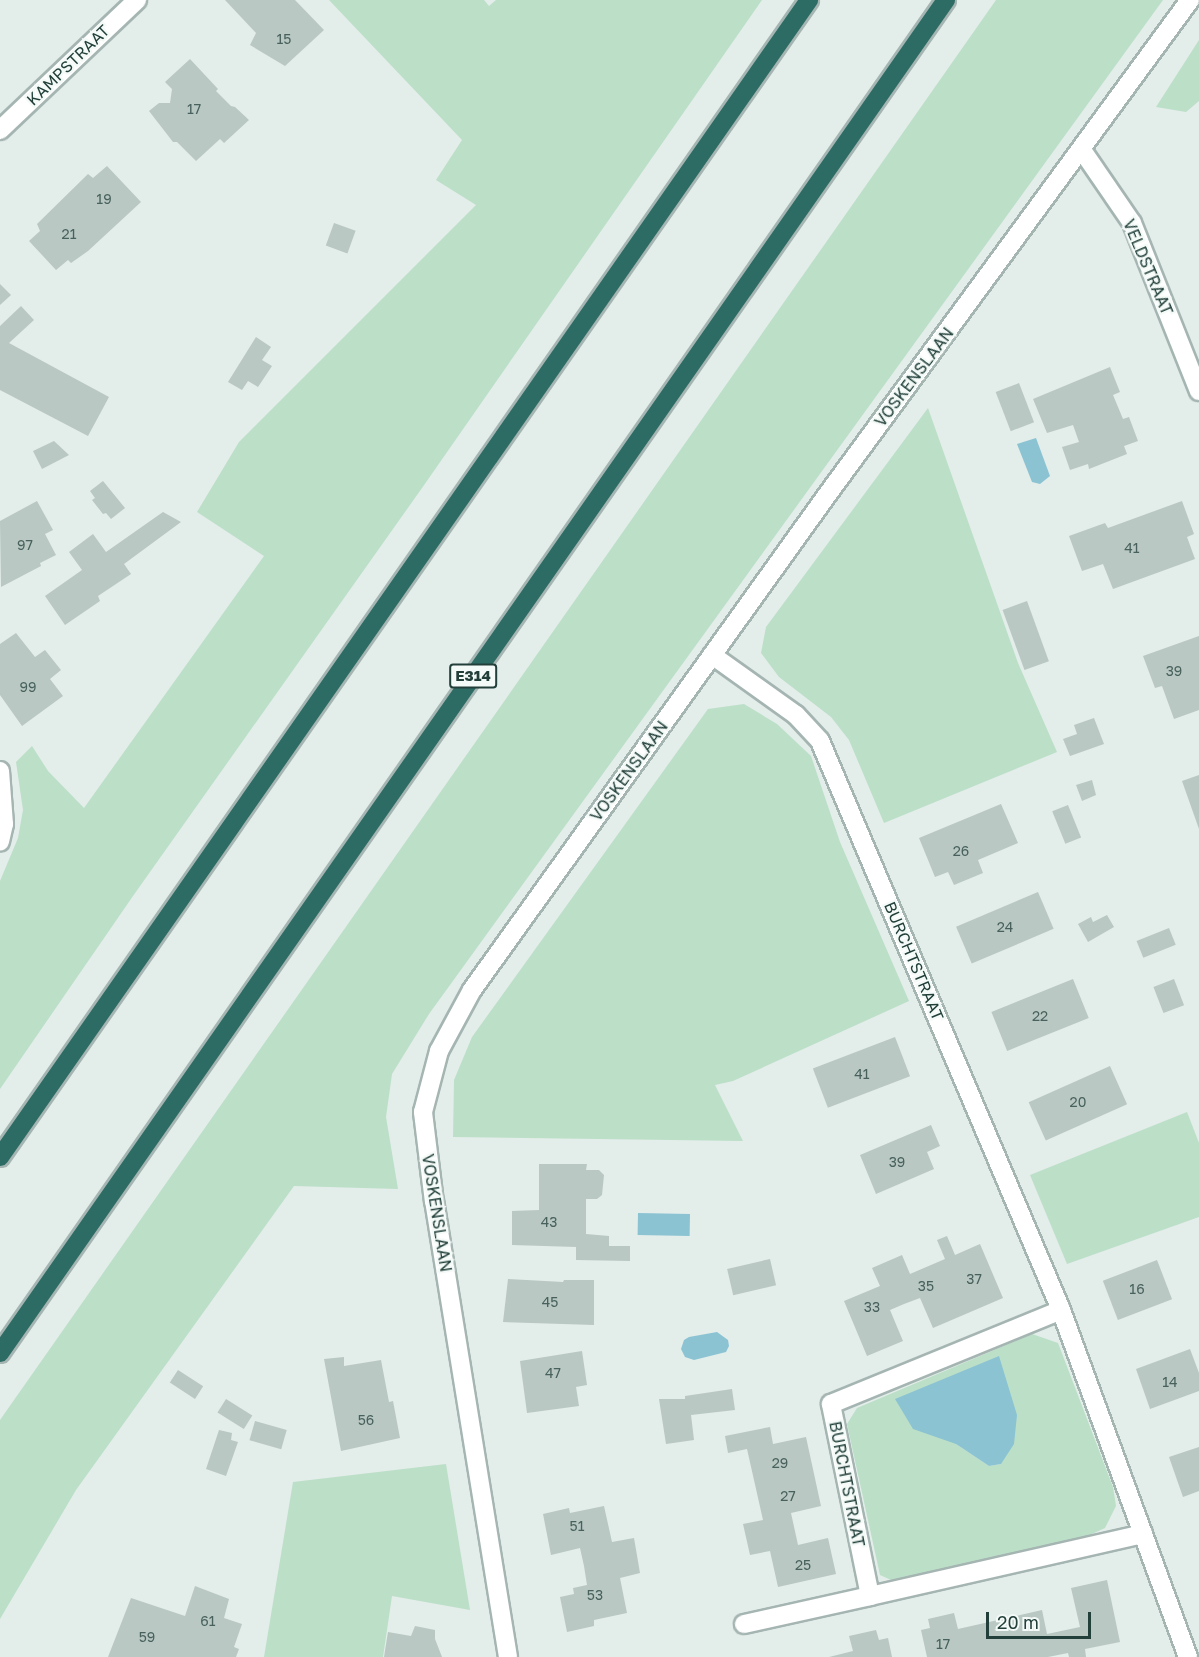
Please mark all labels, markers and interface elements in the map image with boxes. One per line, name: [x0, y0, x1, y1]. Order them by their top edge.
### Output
street label: KAMPSTRAAT: [23, 21, 113, 109]
house number: 15: [277, 31, 291, 47]
house number: 17: [187, 101, 201, 117]
house number: 19: [96, 191, 112, 207]
street label: VELDSTRAAT: [1119, 216, 1177, 318]
house number: 21: [62, 226, 76, 242]
street label: VOSKENSLAAN: [870, 324, 958, 430]
house number: 97: [17, 537, 33, 553]
house number: 41: [1124, 540, 1140, 556]
house number: 39: [1166, 663, 1182, 679]
road number: E314: [449, 664, 497, 688]
house number: 99: [20, 679, 36, 695]
street label: VOSKENSLAAN: [586, 717, 672, 825]
house number: 26: [953, 843, 969, 859]
street label: BURCHTSTRAAT: [880, 899, 948, 1023]
house number: 24: [997, 919, 1013, 935]
house number: 22: [1032, 1008, 1048, 1024]
house number: 41: [854, 1066, 870, 1082]
house number: 20: [1070, 1094, 1086, 1110]
street label: VOSKENSLAAN: [418, 1153, 456, 1273]
house number: 39: [889, 1154, 905, 1170]
house number: 43: [541, 1214, 557, 1230]
house number: 37: [966, 1271, 982, 1287]
house number: 35: [918, 1278, 934, 1294]
house number: 16: [1129, 1281, 1145, 1297]
house number: 45: [542, 1294, 558, 1310]
house number: 33: [864, 1299, 880, 1315]
house number: 47: [545, 1365, 561, 1381]
house number: 14: [1162, 1374, 1178, 1390]
house number: 56: [358, 1412, 374, 1428]
street label: BURCHTSTRAAT: [825, 1420, 869, 1548]
house number: 29: [772, 1455, 788, 1471]
house number: 27: [780, 1488, 796, 1504]
house number: 51: [570, 1518, 584, 1534]
house number: 25: [795, 1557, 811, 1573]
house number: 53: [587, 1587, 603, 1603]
scale bar: [989, 1600, 1094, 1638]
text: 20 m: [997, 1611, 1039, 1633]
house number: 61: [200, 1613, 216, 1629]
house number: 59: [139, 1629, 155, 1645]
house number: 17: [936, 1636, 950, 1652]

